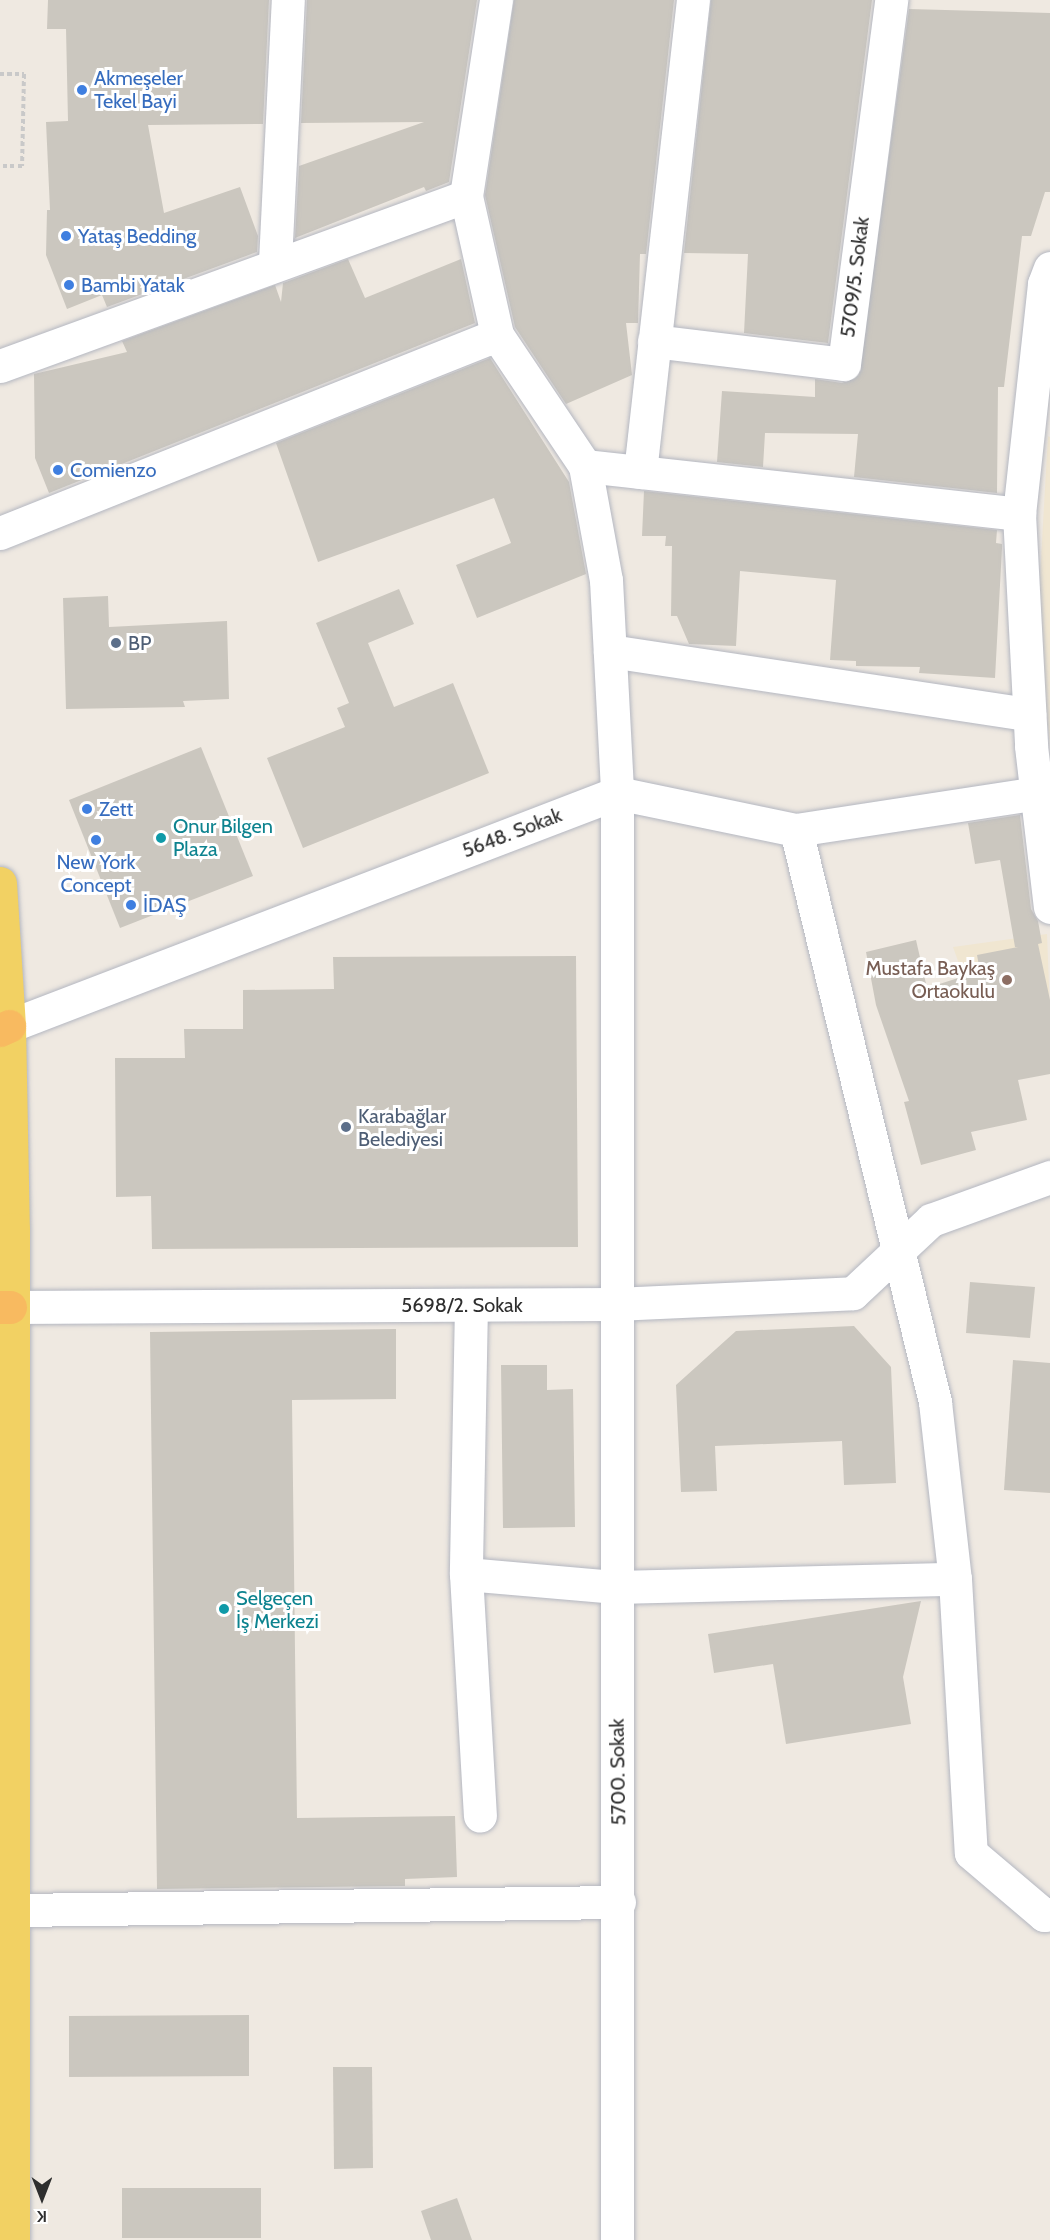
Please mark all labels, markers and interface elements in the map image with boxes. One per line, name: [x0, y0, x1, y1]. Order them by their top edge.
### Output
place label: Akmeşeler Tekel Bayi: [94, 66, 183, 113]
marker: Akmeşeler Tekel Bayi: [75, 83, 89, 97]
street label: 5709/5. Sokak: [836, 215, 874, 339]
place label: Yataş Bedding: [78, 224, 196, 248]
marker: Yataş Bedding: [59, 229, 73, 243]
place label: Bambi Yatak: [81, 273, 185, 297]
marker: Bambi Yatak: [62, 278, 76, 292]
place label: Comienzo: [70, 458, 156, 482]
marker: Comienzo: [51, 463, 65, 477]
place label: BP: [128, 631, 151, 655]
marker: BP: [109, 636, 123, 650]
place label: Zett: [99, 797, 133, 821]
marker: Zett: [80, 802, 94, 816]
street label: 5648. Sokak: [459, 803, 565, 863]
place label: Onur Bilgen Plaza: [173, 814, 273, 861]
marker: Onur Bilgen Plaza: [154, 831, 168, 845]
marker: New York Concept: [89, 833, 103, 847]
place label: New York Concept: [57, 850, 135, 897]
place label: İDAŞ: [143, 893, 186, 917]
marker: İDAŞ: [124, 898, 138, 912]
place label: Mustafa Baykaş Ortaokulu: [865, 957, 995, 1004]
marker: Mustafa Baykaş Ortaokulu: [1000, 973, 1014, 987]
place label: Karabağlar Belediyesi: [358, 1104, 446, 1151]
marker: Karabağlar Belediyesi: [339, 1120, 353, 1134]
street label: 5698/2. Sokak: [401, 1293, 523, 1317]
place label: Selgeçen İş Merkezi: [236, 1586, 319, 1633]
marker: Selgeçen İş Merkezi: [217, 1602, 231, 1616]
street label: 5700. Sokak: [605, 1718, 631, 1826]
north arrow: [12, 2168, 72, 2228]
text: K: [37, 2207, 47, 2226]

